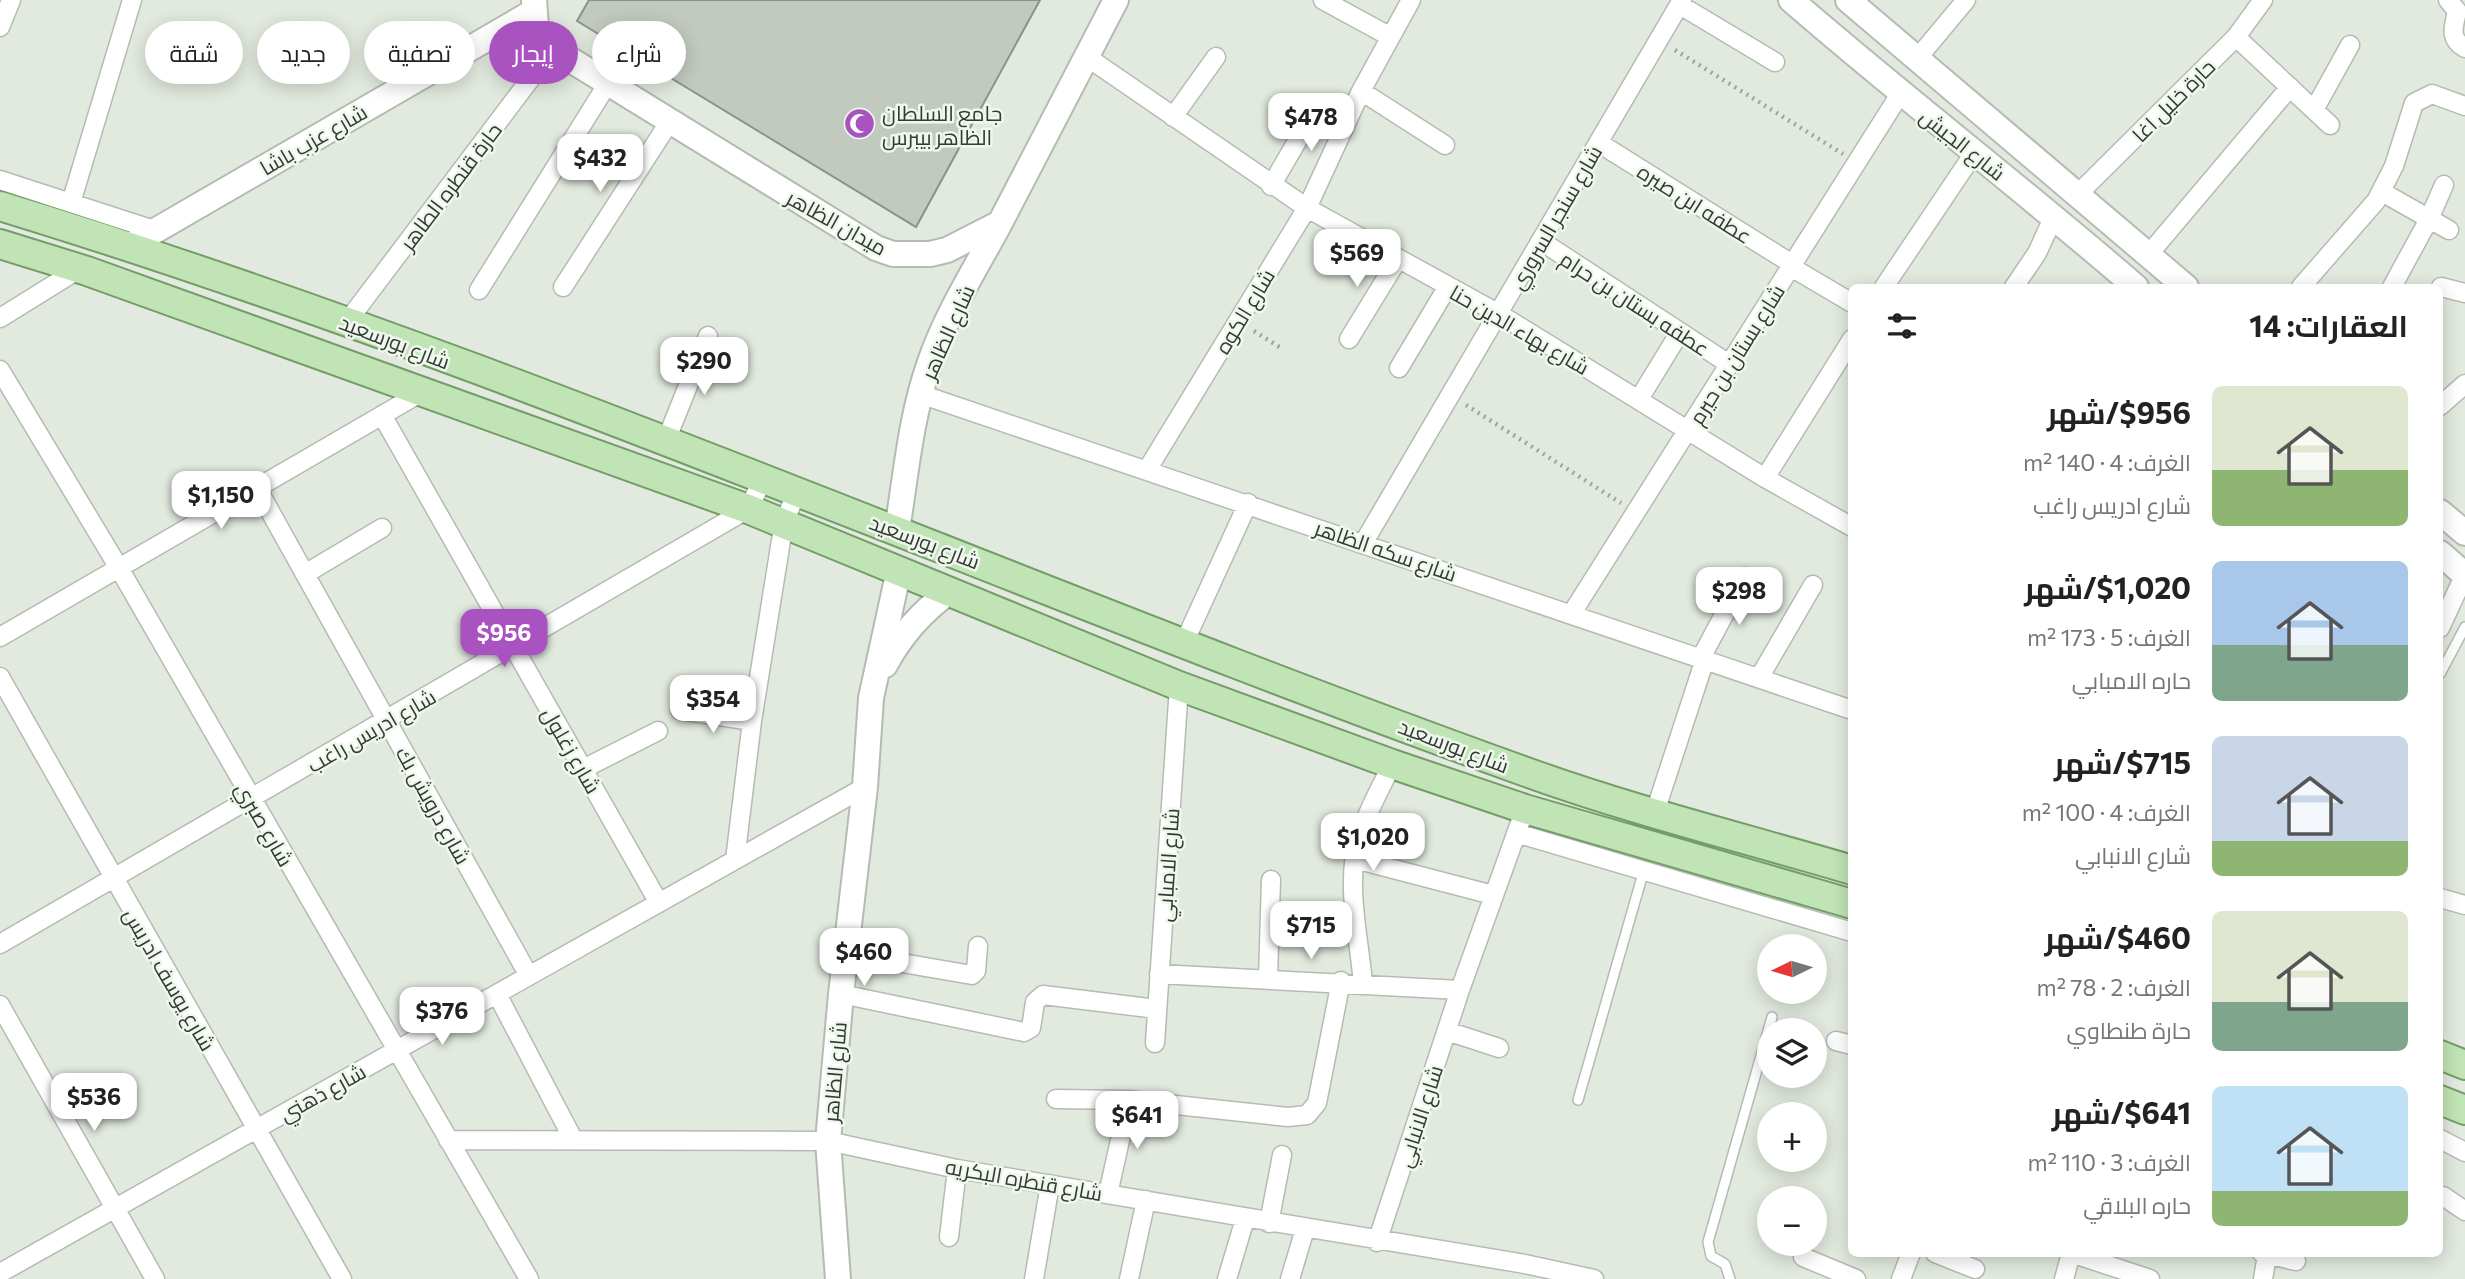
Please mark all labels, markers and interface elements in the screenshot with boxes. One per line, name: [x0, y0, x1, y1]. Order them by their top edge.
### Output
chip: شقة: [145, 21, 243, 84]
chip: جديد: [257, 21, 350, 84]
chip: تصفية: [364, 21, 475, 84]
chip: إيجار: [489, 21, 578, 84]
chip: شراء: [592, 21, 686, 84]
street label: حارة خليل اغا: [2126, 53, 2221, 148]
pin: $478: [1270, 94, 1352, 153]
street label: شارع عزب باشا: [255, 98, 372, 182]
place label: جامع السلطان الظاهر بيبرس: [882, 100, 1002, 151]
text: $478: [1284, 102, 1338, 130]
street label: شارع الجيش: [1914, 103, 2011, 187]
mosque icon: جامع السلطان الظاهر بيبرس: [842, 107, 876, 141]
street label: حارة قنطره الطاهر: [393, 117, 507, 256]
pin: $432: [559, 134, 641, 194]
street label: شارع سنجر السروري: [1504, 140, 1611, 296]
text: $432: [573, 143, 627, 171]
street label: عطفه ابن صيره: [1632, 158, 1757, 250]
street label: ميدان الظاهر: [781, 184, 892, 262]
pin: $569: [1316, 230, 1398, 289]
text: $569: [1330, 238, 1384, 266]
street label: عطفه بستان بن حرام: [1554, 245, 1714, 363]
street label: شارع الكوه: [1209, 264, 1282, 359]
street label: شارع بهاء الدين حنا: [1444, 279, 1594, 382]
street label: شارع بستان بن حيرم: [1683, 279, 1792, 430]
street label: شارع الظاهر: [915, 281, 982, 385]
text: العقارات: 14: [2249, 306, 2408, 343]
icon: filters: [1883, 307, 1921, 345]
street label: شارع بورسعيد: [335, 309, 454, 376]
pin: $290: [663, 338, 745, 397]
text: $290: [676, 346, 732, 374]
text: $956/شهر: [2047, 393, 2191, 430]
icon: home: [2268, 414, 2352, 498]
text: الغرف: 4 · 140 m²: [2023, 448, 2191, 476]
pin: $1,150: [164, 472, 278, 531]
text: $1,150: [188, 480, 254, 508]
text: شارع ادريس راغب: [2033, 491, 2191, 519]
street label: شارع بورسعيد: [865, 509, 984, 576]
street label: شارع سكه الظاهر: [1310, 514, 1460, 589]
pin: $298: [1698, 568, 1780, 627]
text: $1,020/شهر: [2024, 568, 2191, 605]
text: $298: [1712, 576, 1766, 604]
icon: home: [2268, 589, 2352, 673]
pin: $956: [463, 610, 545, 669]
text: $956: [476, 618, 532, 646]
text: الغرف: 5 · 173 m²: [2027, 623, 2191, 651]
text: حاره الامبابي: [2072, 666, 2191, 694]
pin: $354: [672, 676, 754, 735]
street label: شارع ادريس راغب: [302, 683, 441, 779]
text: $354: [686, 684, 740, 712]
street label: شارع زغلول: [535, 703, 607, 799]
street label: شارع بورسعيد: [1394, 713, 1513, 780]
street label: شارع درويش بك: [389, 742, 477, 870]
text: $715/شهر: [2054, 743, 2191, 780]
icon: home: [2268, 764, 2352, 848]
street label: شارع صبري: [227, 777, 299, 873]
text: الغرف: 4 · 100 m²: [2022, 798, 2191, 826]
street label: شارع الامبابي: [1151, 807, 1188, 923]
pin: $1,020: [1316, 814, 1430, 873]
text: $1,020: [1337, 822, 1409, 850]
text: شارع الانبابي: [2075, 841, 2191, 869]
pin: $715: [1270, 902, 1352, 961]
street label: شارع يوسف ادريس: [116, 903, 221, 1056]
text: $715: [1286, 910, 1336, 938]
text: $460/شهر: [2045, 918, 2191, 955]
pin: $460: [823, 928, 905, 988]
north arrow: [1757, 934, 1827, 1004]
map controls: [1757, 934, 1827, 1256]
text: $460: [836, 937, 892, 965]
icon: home: [2268, 939, 2352, 1023]
text: الغرف: 2 · 78 m²: [2037, 973, 2191, 1001]
pin: $376: [401, 988, 483, 1047]
text: $376: [415, 996, 469, 1024]
text: حارة طنطاوي: [2067, 1016, 2191, 1044]
button: layers: [1757, 1018, 1827, 1088]
street label: شارع الظاهر: [817, 1021, 854, 1125]
street label: شارع ذهني: [274, 1058, 372, 1130]
street label: شارع الانبابي: [1391, 1062, 1452, 1172]
pin: $536: [53, 1074, 135, 1133]
text: $536: [67, 1082, 121, 1110]
pin: $641: [1096, 1092, 1178, 1151]
text: $641/شهر: [2052, 1093, 2191, 1130]
text: $641: [1111, 1100, 1163, 1128]
button: +: [1757, 1102, 1827, 1172]
icon: home: [2268, 1114, 2352, 1198]
text: الغرف: 3 · 110 m²: [2028, 1148, 2191, 1176]
street label: شارع قنطره البكريه: [943, 1153, 1105, 1208]
button: −: [1757, 1186, 1827, 1256]
text: حاره البلاقي: [2083, 1191, 2191, 1219]

